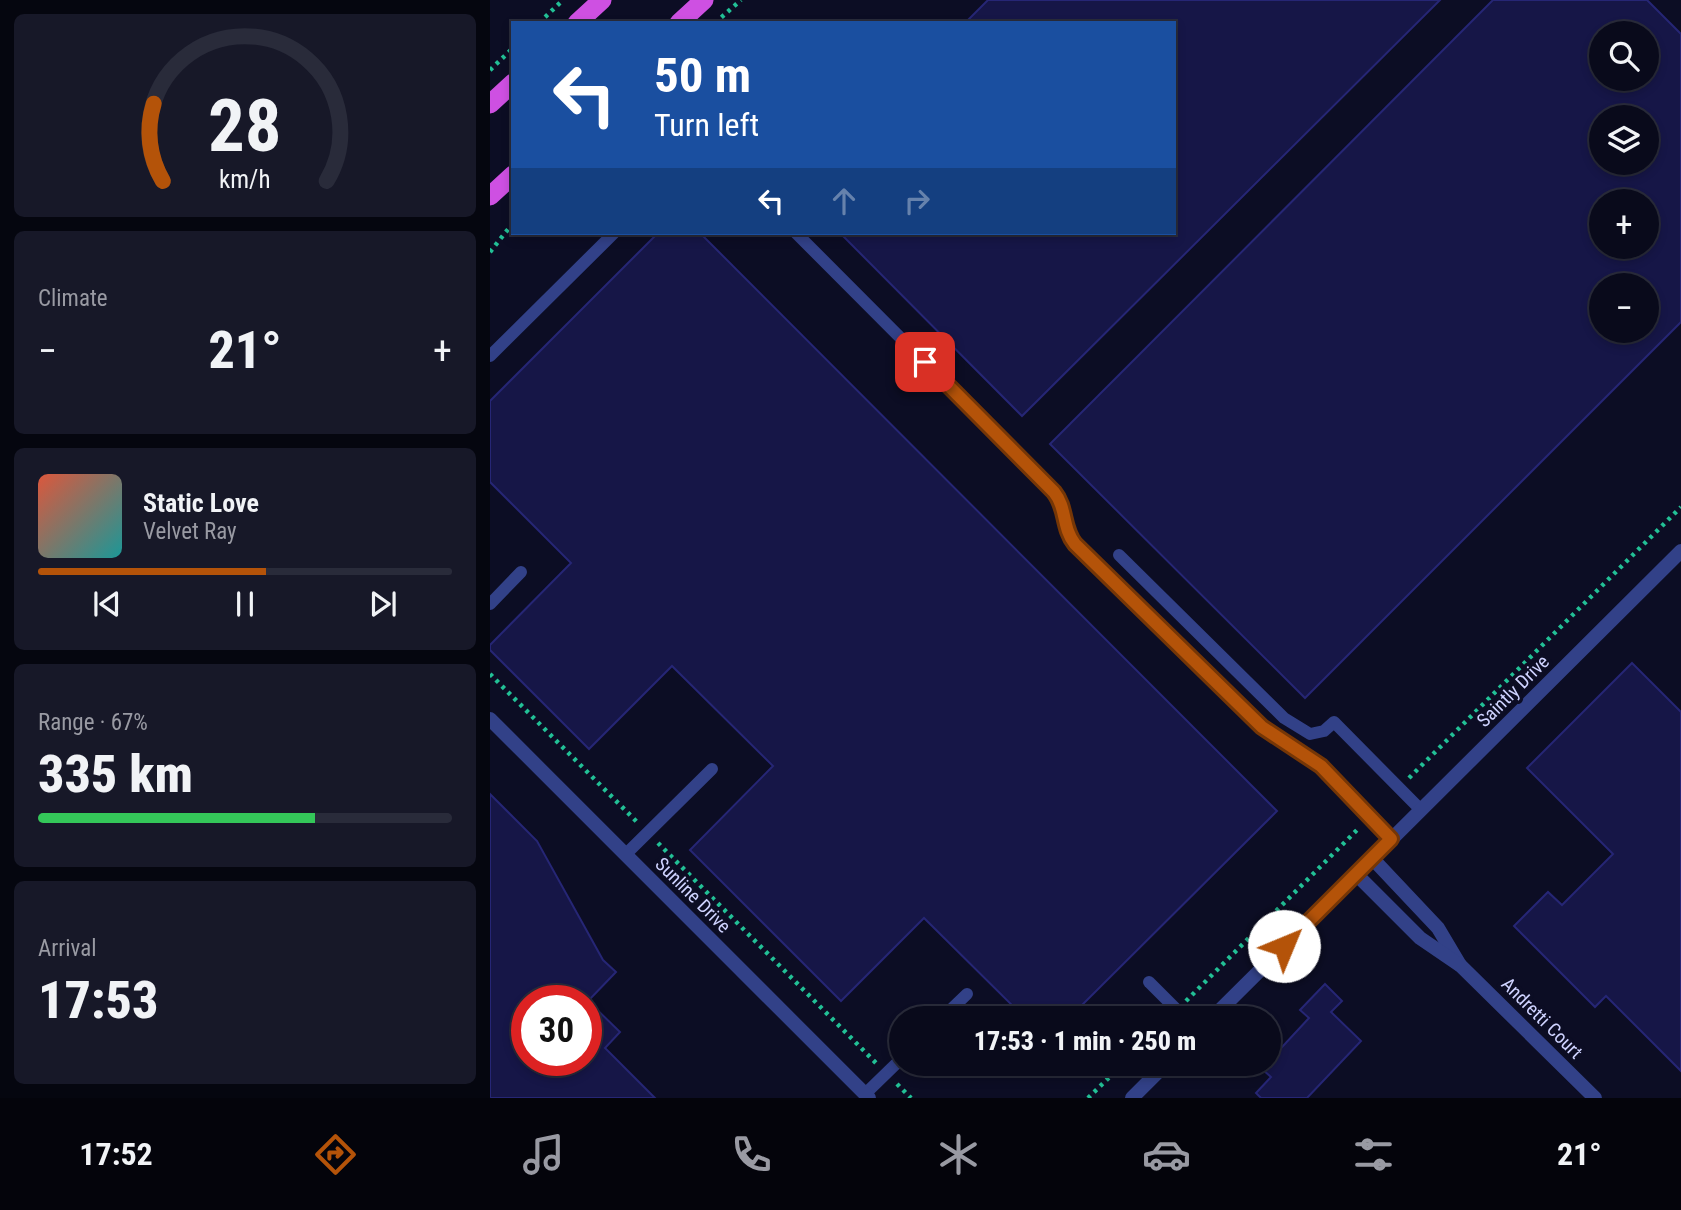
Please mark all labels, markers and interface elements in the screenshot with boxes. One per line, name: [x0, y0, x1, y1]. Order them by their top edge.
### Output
map controls: [1589, 21, 1659, 343]
button: search: [1589, 21, 1659, 91]
text: 50 m: [654, 47, 751, 104]
icon: left: [539, 49, 630, 140]
text: 28: [208, 84, 282, 170]
button: layers: [1589, 105, 1659, 175]
text: Turn left: [654, 106, 759, 144]
text: km/h: [219, 165, 271, 194]
icon: left: [752, 182, 790, 220]
icon: ahead: [825, 182, 863, 220]
icon: right: [898, 182, 936, 220]
button: +: [1589, 189, 1659, 259]
button: −: [1589, 273, 1659, 343]
text: Climate: [38, 285, 108, 312]
text: 21°: [208, 320, 282, 381]
text: −: [38, 329, 57, 373]
text: +: [433, 329, 452, 373]
pin: [895, 332, 955, 392]
icon: arrive: [906, 343, 944, 381]
text: Static Love: [143, 488, 259, 518]
text: Velvet Ray: [143, 518, 237, 545]
icon: previous: [88, 585, 126, 623]
icon: pause: [226, 585, 264, 623]
icon: next: [364, 585, 402, 623]
street label: Saintly Drive: [1472, 650, 1554, 732]
text: Range · 67%: [38, 709, 148, 736]
text: 335 km: [38, 744, 193, 805]
street label: Sunline Drive: [650, 852, 736, 938]
position arrow: [1247, 909, 1321, 983]
text: Arrival: [38, 935, 97, 962]
text: 17:53: [38, 970, 158, 1031]
street label: Andretti Court: [1497, 973, 1587, 1063]
speed limit sign: 30: [511, 985, 602, 1076]
text: 17:53 · 1 min · 250 m: [974, 1026, 1196, 1056]
icon: directions: [311, 1130, 360, 1179]
icon: music: [519, 1130, 568, 1179]
icon: phone: [727, 1130, 776, 1179]
icon: climate: [934, 1130, 983, 1179]
icon: car: [1142, 1130, 1191, 1179]
icon: filters: [1349, 1130, 1398, 1179]
text: 17:52: [79, 1135, 153, 1173]
text: 21°: [1557, 1135, 1602, 1173]

